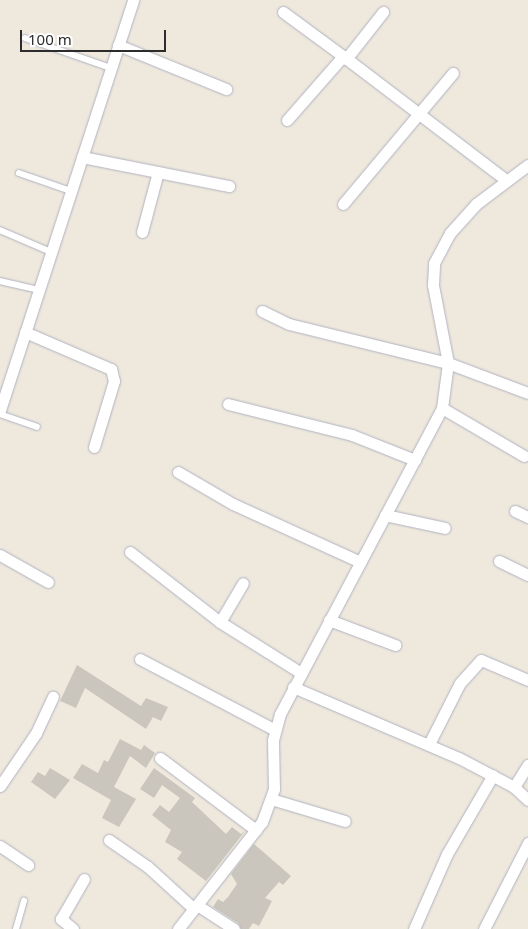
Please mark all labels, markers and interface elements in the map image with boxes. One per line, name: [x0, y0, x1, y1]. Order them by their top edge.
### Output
scale bar: [22, 20, 169, 52]
text: 100 m: [28, 29, 72, 49]

